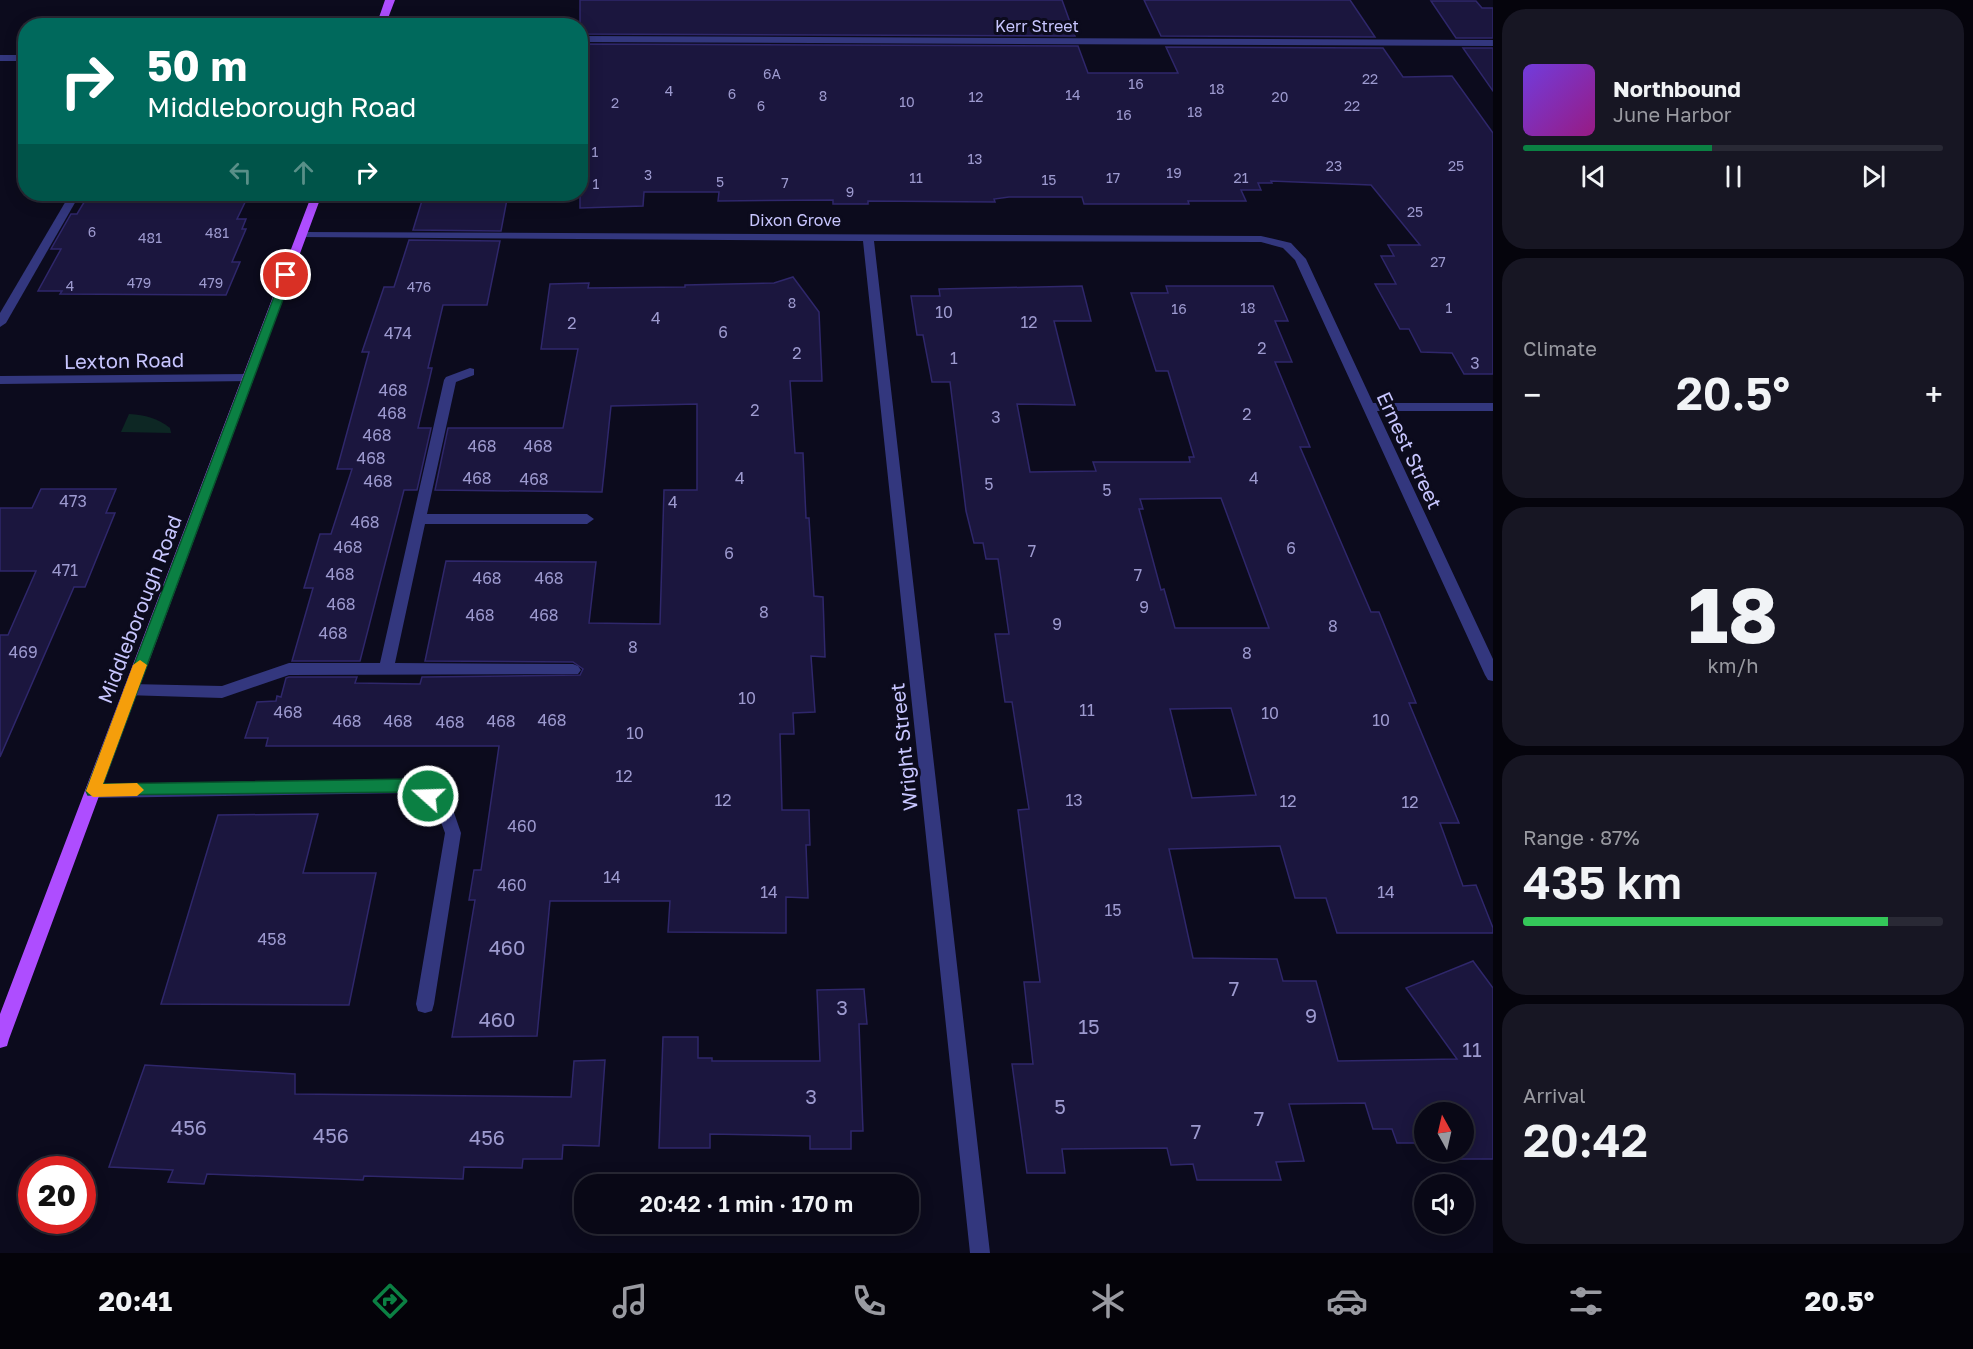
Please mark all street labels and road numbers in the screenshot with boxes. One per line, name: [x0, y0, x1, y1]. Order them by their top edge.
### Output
street label: Kerr Street: [995, 16, 1079, 36]
street label: Dixon Grove: [749, 210, 841, 230]
street label: Lexton Road: [64, 347, 184, 373]
street label: Ernest Street: [1372, 388, 1448, 512]
street label: Middleborough Road: [92, 512, 186, 706]
street label: Wright Street: [884, 682, 922, 812]

